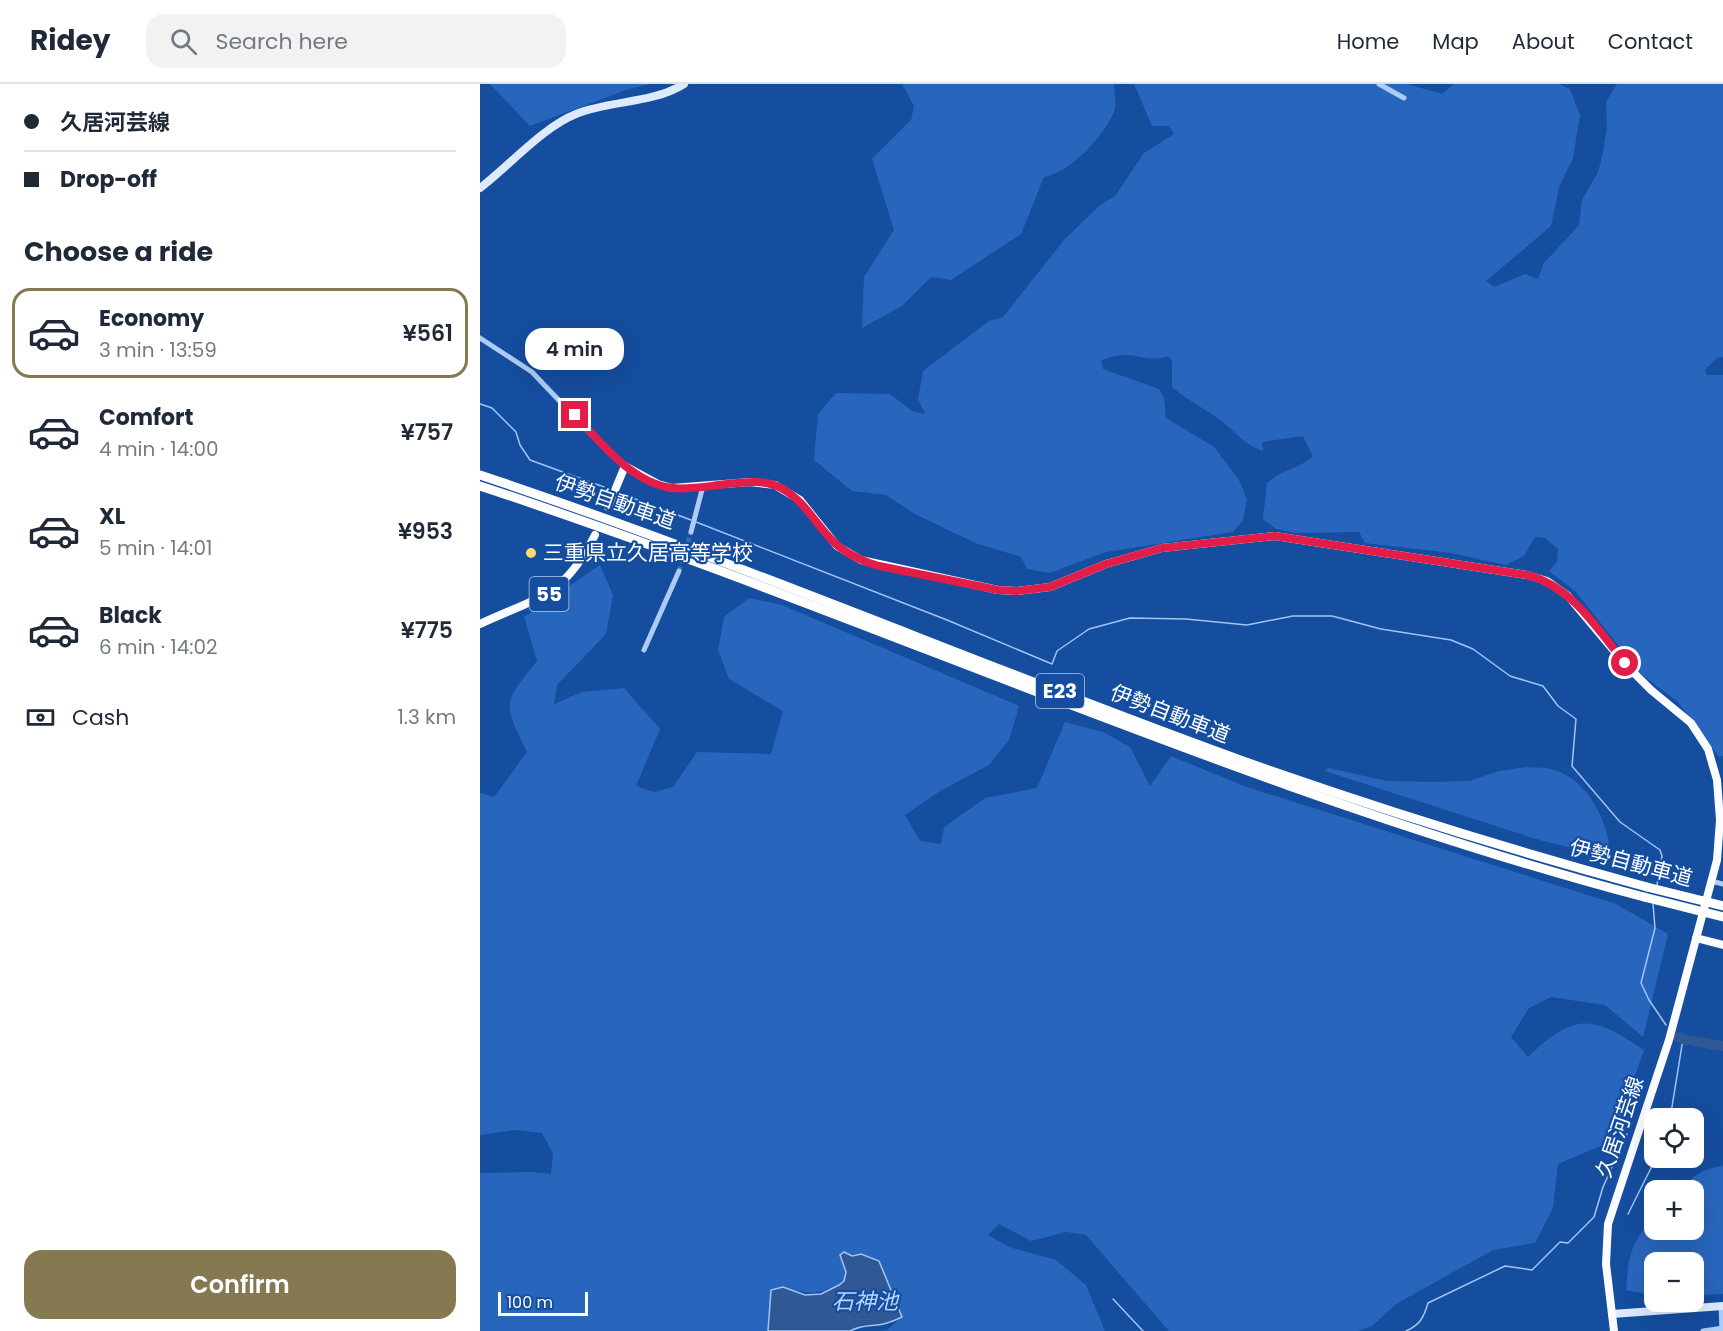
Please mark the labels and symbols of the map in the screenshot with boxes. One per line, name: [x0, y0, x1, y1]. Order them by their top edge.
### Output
callout: 4 min: [526, 328, 624, 370]
route end: [561, 401, 588, 428]
street label: 伊勢自動車道: [551, 467, 679, 536]
place label: 三重県立久居高等学校: [543, 538, 753, 567]
marker: 三重県立久居高等学校: [524, 546, 538, 560]
road number: 55: [530, 577, 568, 611]
route start: [1611, 649, 1638, 676]
road number: E23: [1036, 674, 1084, 708]
street label: 伊勢自動車道: [1106, 677, 1234, 750]
street label: 伊勢自動車道: [1567, 832, 1696, 893]
street label: 久居河芸線: [1589, 1072, 1650, 1181]
water label: 石神池: [832, 1286, 900, 1317]
scale bar: [498, 1289, 588, 1316]

